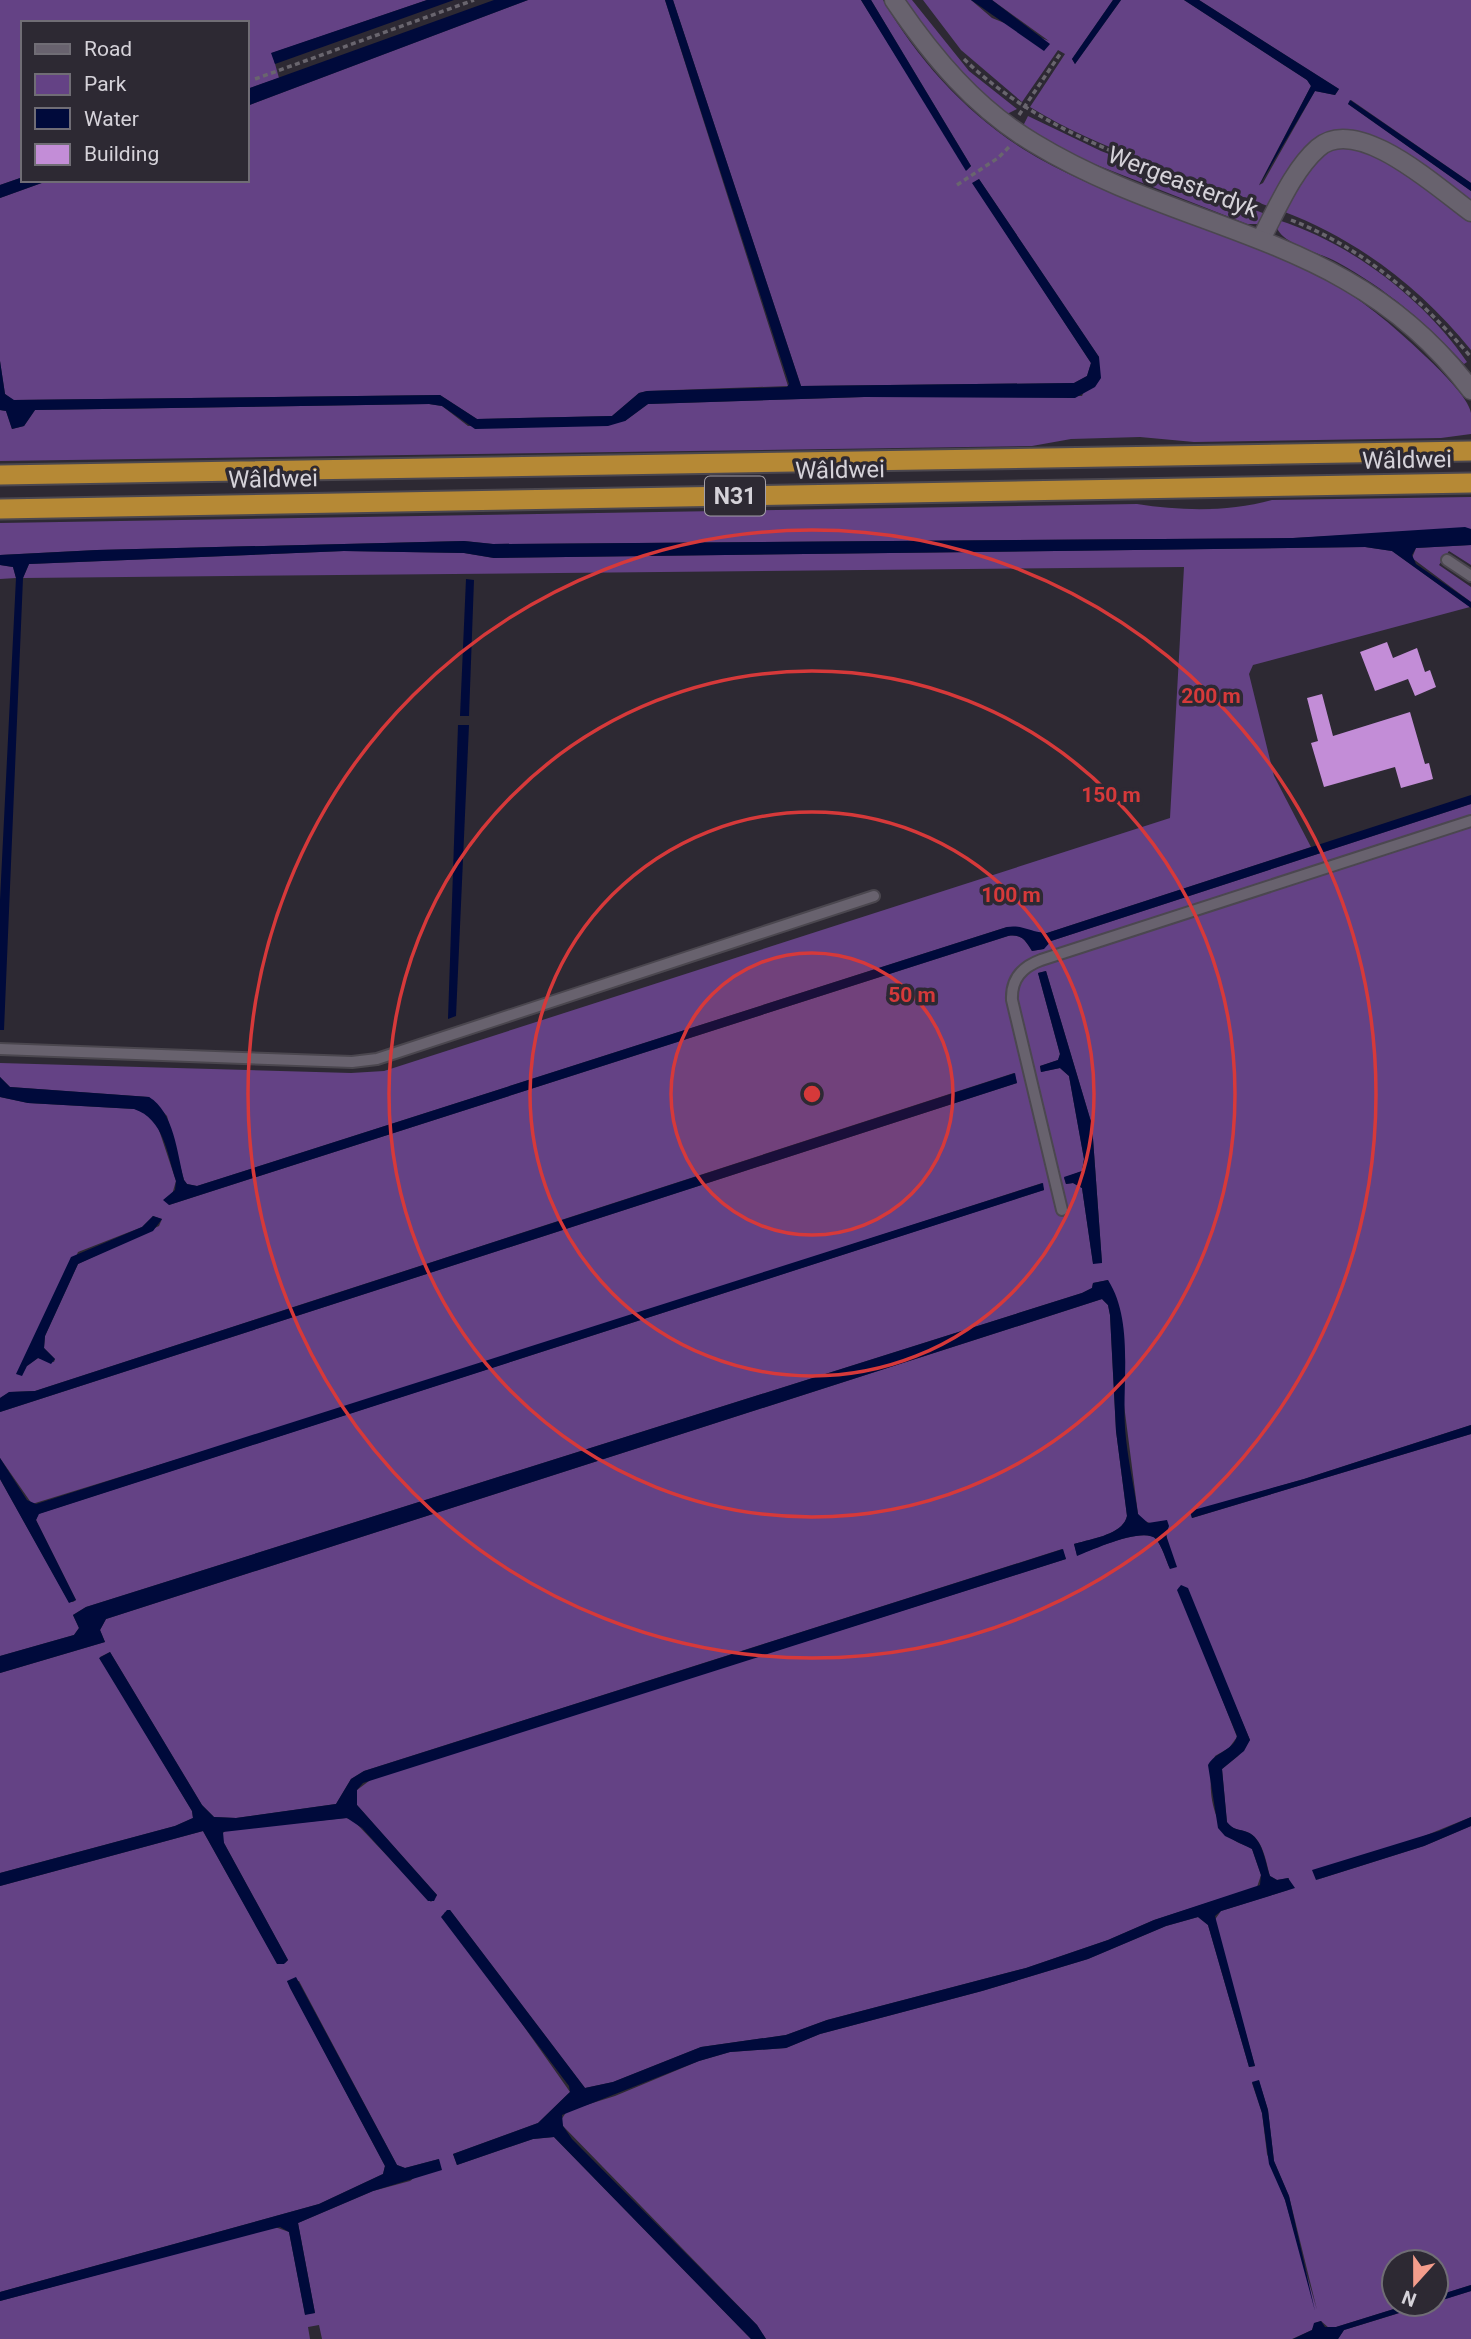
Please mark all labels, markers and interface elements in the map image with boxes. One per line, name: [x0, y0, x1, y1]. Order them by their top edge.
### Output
legend: [21, 21, 248, 182]
text: Road: [84, 37, 132, 61]
text: Park: [84, 72, 127, 96]
text: Water: [84, 107, 139, 131]
street label: Wergeasterdyk: [1104, 140, 1263, 224]
text: Building: [84, 142, 159, 166]
street label: Wâldwei: [1362, 445, 1452, 475]
street label: Wâldwei: [795, 455, 885, 485]
street label: Wâldwei: [228, 464, 318, 494]
road number: N31: [705, 476, 765, 516]
text: 200 m: [1181, 684, 1241, 708]
text: 150 m: [1081, 783, 1141, 807]
text: 100 m: [981, 883, 1041, 907]
text: 50 m: [888, 983, 936, 1007]
centre of rings: [800, 1082, 824, 1106]
north arrow: [1380, 2248, 1450, 2318]
text: N: [1399, 2285, 1419, 2312]

